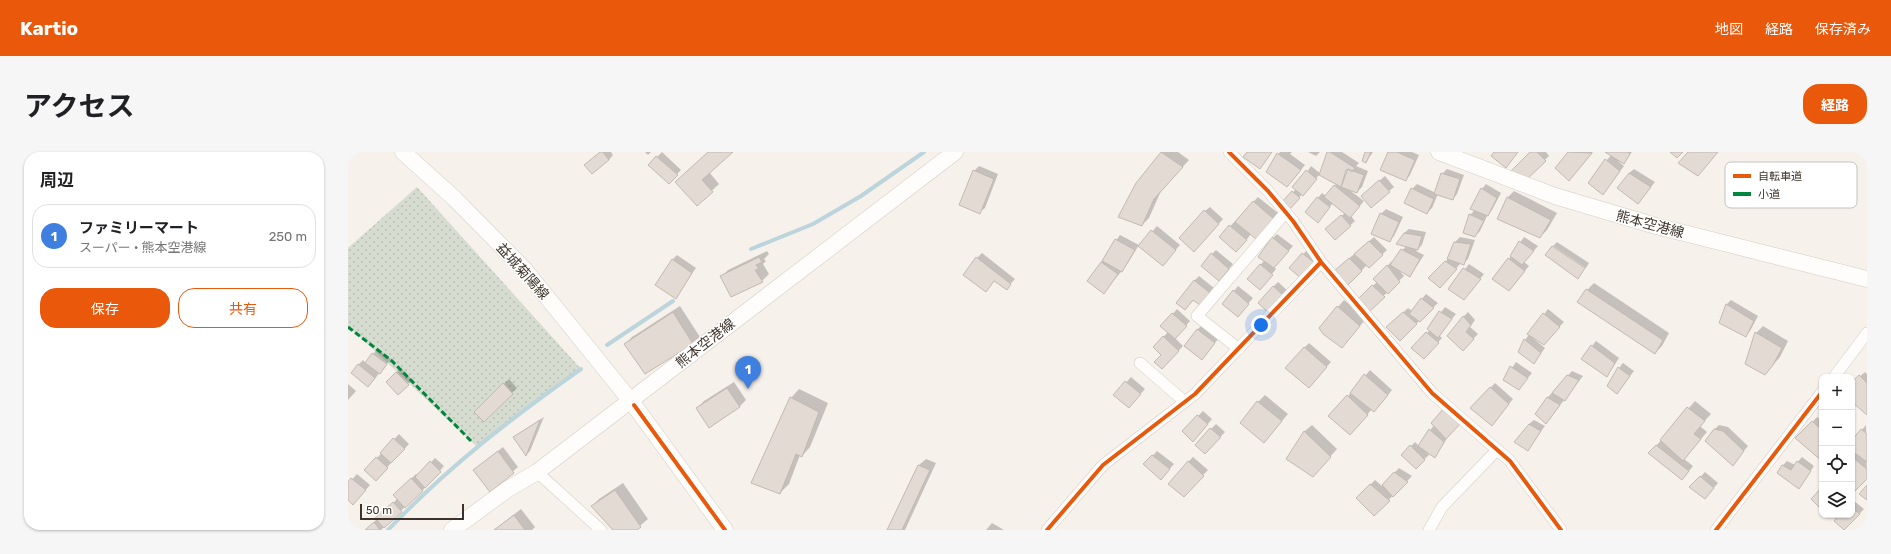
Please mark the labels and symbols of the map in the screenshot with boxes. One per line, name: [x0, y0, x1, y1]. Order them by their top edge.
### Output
legend: [1725, 162, 1857, 208]
text: 自転車道: [1758, 170, 1802, 183]
text: 小道: [1758, 188, 1780, 201]
street label: 熊本空港線: [1614, 207, 1686, 242]
street label: 益城菊陽線: [493, 240, 552, 303]
street label: 熊本空港線: [672, 315, 738, 372]
your location: [1251, 315, 1271, 335]
pin: 1: [735, 356, 761, 389]
scale bar: [360, 502, 464, 521]

